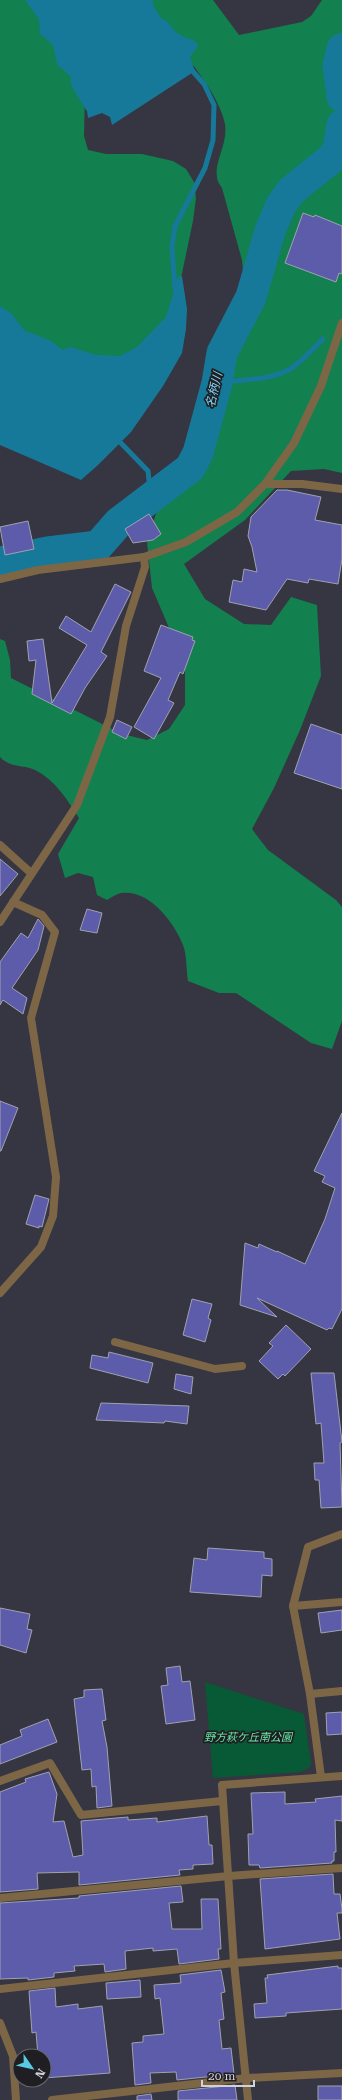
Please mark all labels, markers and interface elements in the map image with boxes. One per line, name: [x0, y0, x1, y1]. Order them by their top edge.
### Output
water label: 名柄川: [203, 369, 225, 409]
park label: 野方萩ケ丘南公園: [204, 1731, 294, 1744]
north arrow: [12, 2048, 52, 2088]
scale bar: [202, 2062, 254, 2088]
text: N: [32, 2066, 48, 2081]
text: 20 m: [208, 2069, 235, 2083]

